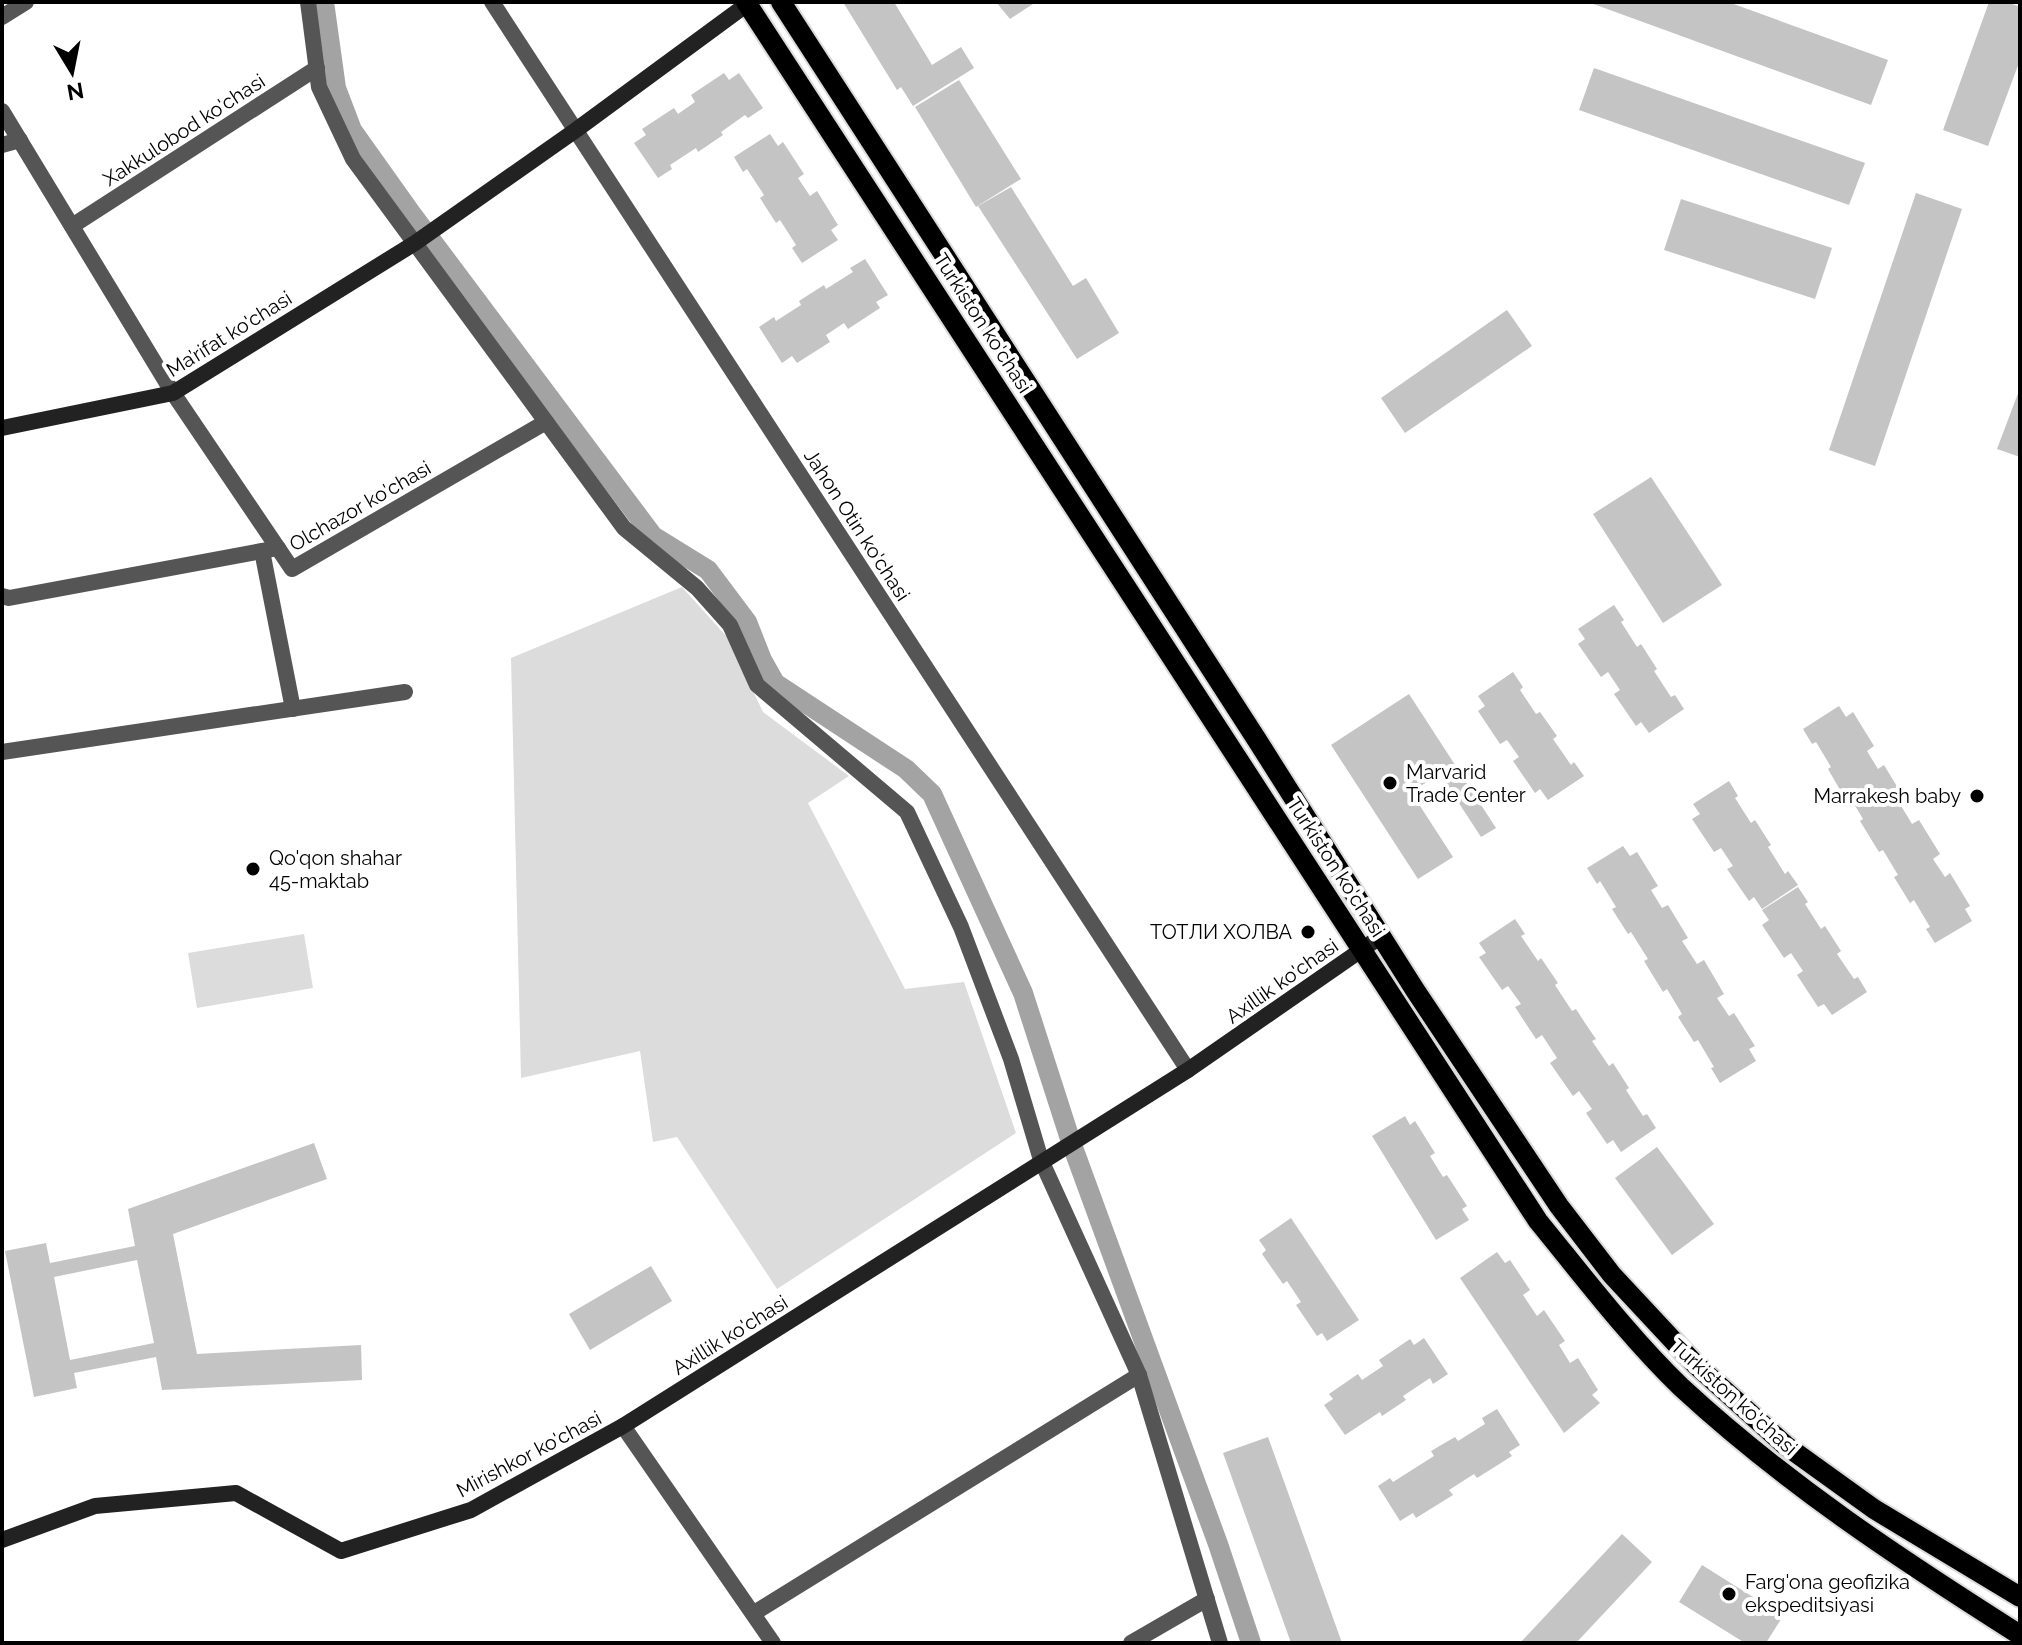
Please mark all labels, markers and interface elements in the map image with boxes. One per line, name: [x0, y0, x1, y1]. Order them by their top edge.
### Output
north arrow: [32, 32, 112, 112]
street label: Xakkulobod ko'chasi: [99, 69, 269, 191]
text: N: [65, 77, 86, 106]
street label: Turkiston ko'chasi: [929, 249, 1037, 397]
street label: Ma’rifat ko'chasi: [162, 286, 296, 382]
street label: Jahon Otin ko'chasi: [799, 445, 915, 605]
street label: Olchazor ko'chasi: [285, 456, 435, 556]
place label: Marvarid Trade Center: [1406, 760, 1526, 807]
marker: Marvarid Trade Center: [1381, 774, 1399, 792]
place label: Marrakesh baby: [1813, 784, 1961, 808]
marker: Marrakesh baby: [1968, 787, 1986, 805]
street label: Turkiston ko'chasi: [1282, 793, 1390, 941]
place label: Qo'qon shahar 45-maktab: [269, 846, 402, 893]
marker: Qo'qon shahar 45-maktab: [244, 860, 262, 878]
place label: ТОТЛИ ХОЛВА: [1150, 920, 1292, 944]
marker: ТОТЛИ ХОЛВА: [1299, 923, 1317, 941]
street label: Axillik ko'chasi: [1221, 933, 1343, 1029]
street label: Axillik ko'chasi: [668, 1290, 792, 1380]
street label: Turkiston ko'chasi: [1666, 1334, 1802, 1460]
street label: Mirishkor ko'chasi: [452, 1406, 606, 1502]
place label: Farg'ona geofizika ekspeditsiyasi: [1745, 1570, 1910, 1617]
marker: Farg'ona geofizika ekspeditsiyasi: [1720, 1585, 1738, 1603]

